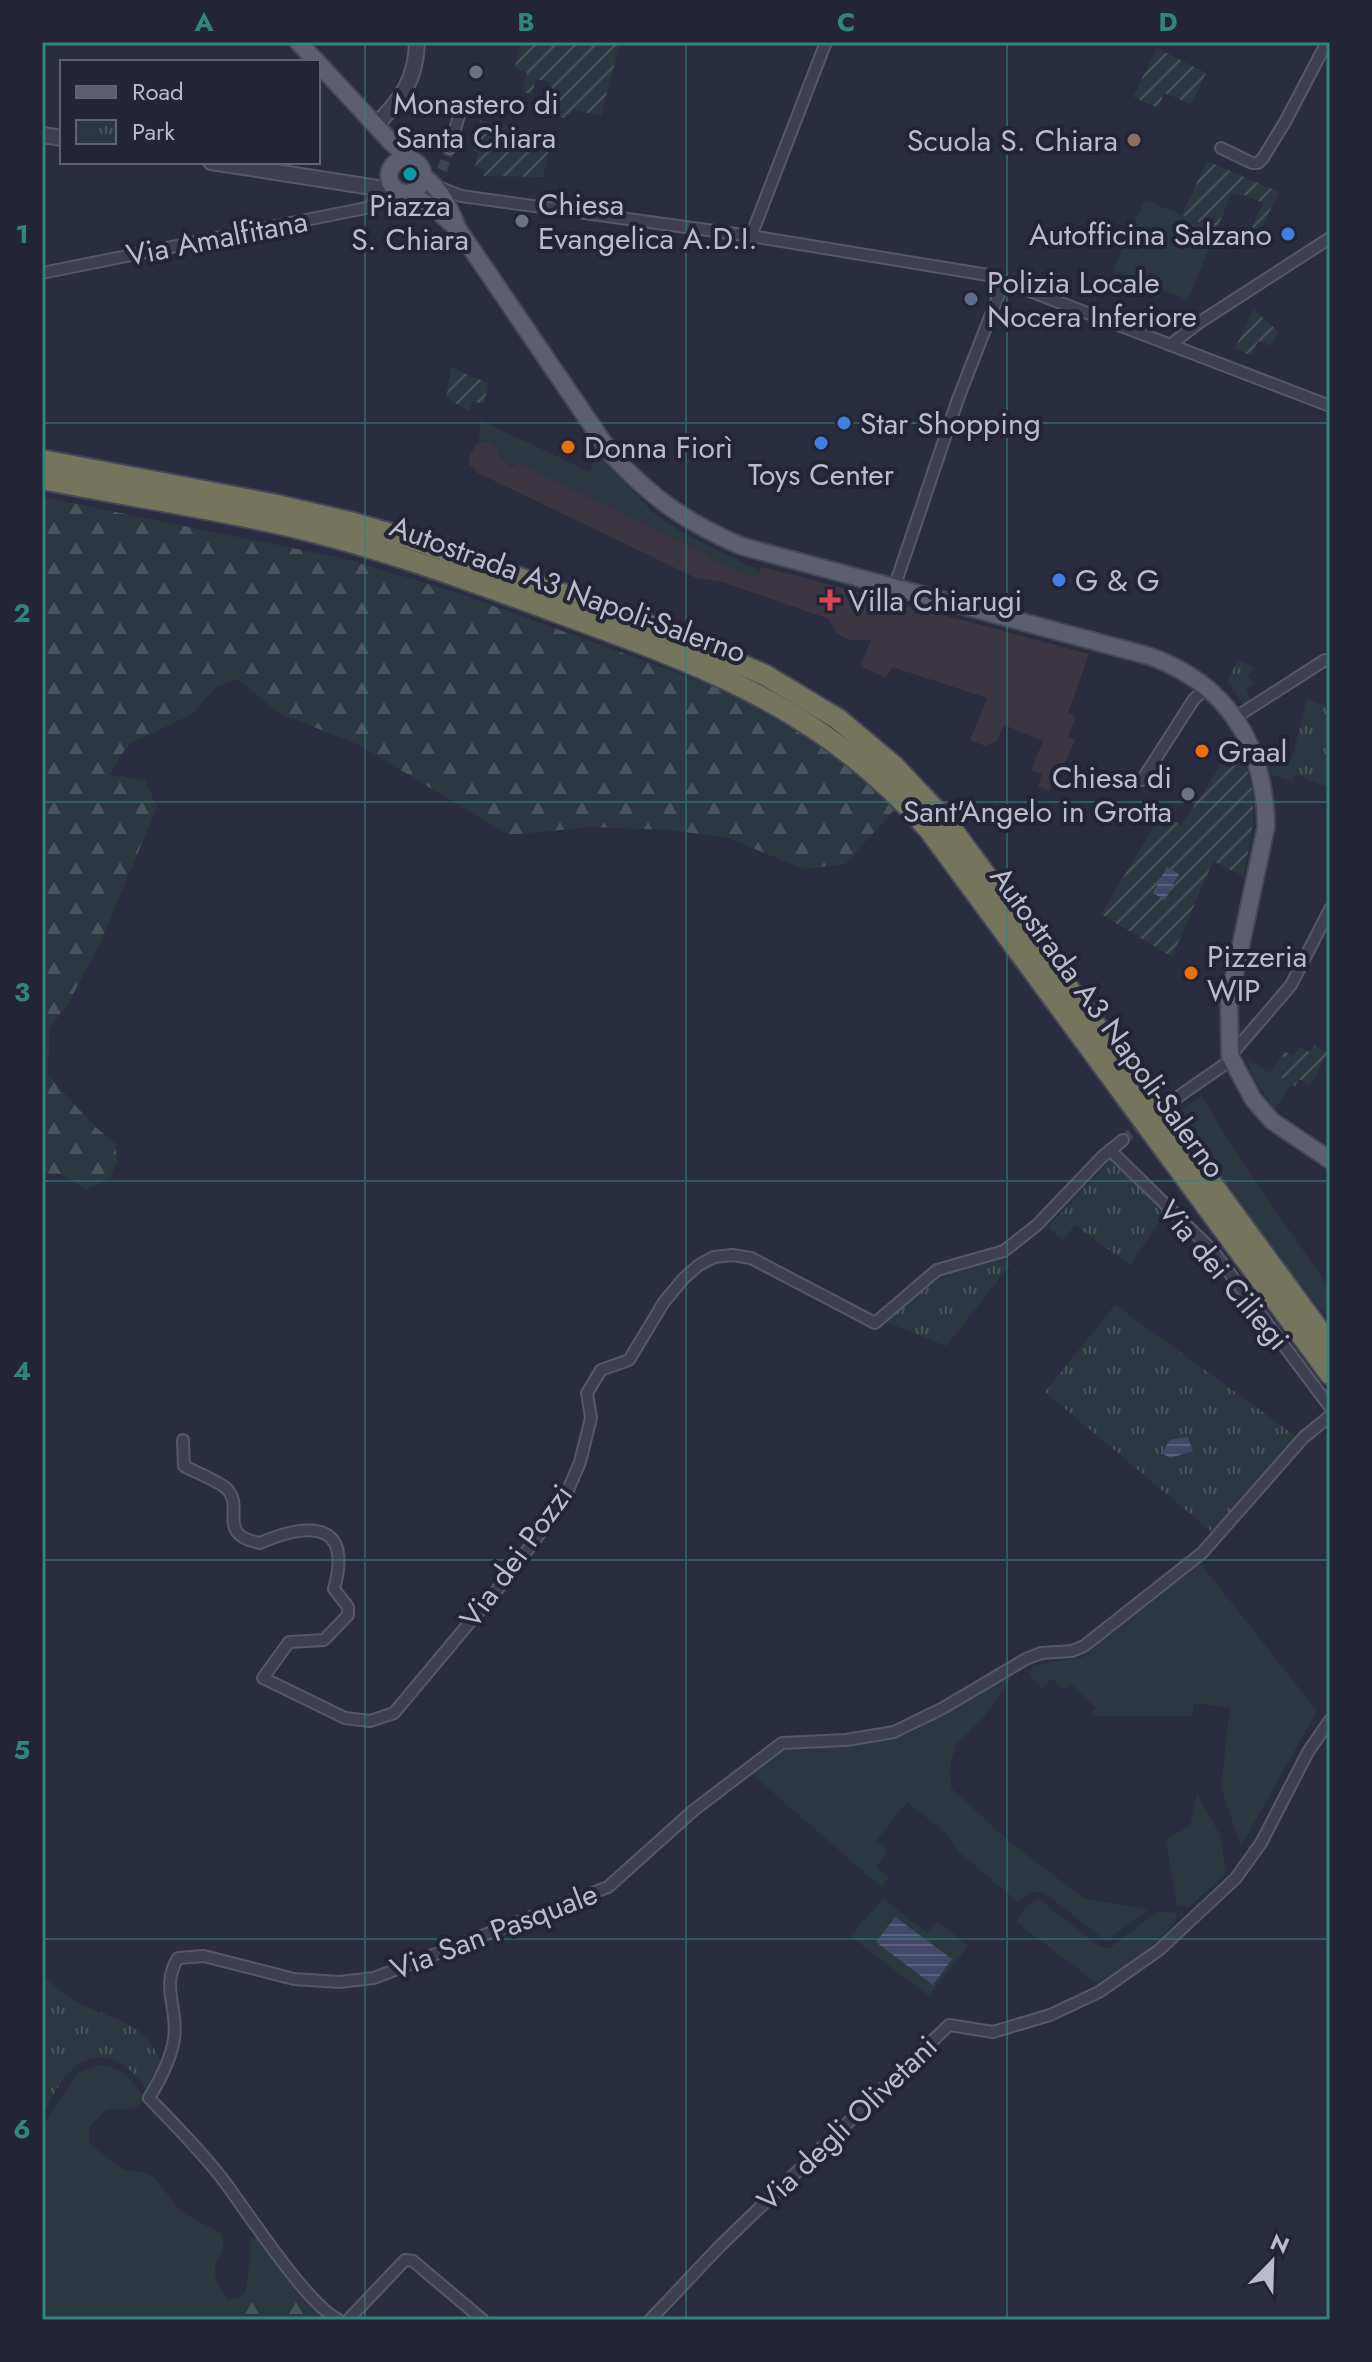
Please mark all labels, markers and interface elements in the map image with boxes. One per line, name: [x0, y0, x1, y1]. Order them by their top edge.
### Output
text: A: [193, 3, 214, 41]
text: B: [517, 3, 535, 41]
text: C: [837, 3, 855, 41]
text: D: [1158, 3, 1178, 41]
legend: [60, 60, 320, 164]
marker: Monastero di Santa Chiara: [467, 63, 485, 81]
text: Road: [132, 74, 184, 109]
place label: Monastero di Santa Chiara: [393, 82, 559, 159]
text: Park: [132, 114, 175, 149]
place label: Scuola S. Chiara: [907, 119, 1118, 162]
marker: Scuola S. Chiara: [1125, 131, 1143, 149]
marker: Piazza S. Chiara: [401, 165, 419, 183]
place label: Chiesa Evangelica A.D.I.: [538, 183, 757, 260]
place label: Piazza S. Chiara: [351, 184, 469, 261]
street label: Via Amalfitana: [123, 199, 311, 277]
marker: Chiesa Evangelica A.D.I.: [513, 212, 531, 230]
place label: Autofficina Salzano: [1029, 213, 1272, 256]
text: 1: [15, 215, 29, 253]
marker: Autofficina Salzano: [1279, 225, 1297, 243]
place label: Polizia Locale Nocera Inferiore: [987, 261, 1197, 338]
marker: Polizia Locale Nocera Inferiore: [962, 290, 980, 308]
place label: Star Shopping: [860, 402, 1041, 445]
marker: Star Shopping: [835, 414, 853, 432]
place label: Donna Fiorì: [584, 426, 733, 469]
marker: Toys Center: [812, 434, 830, 452]
marker: Donna Fiorì: [559, 438, 577, 456]
place label: Toys Center: [748, 453, 895, 496]
street label: Autostrada A3 Napoli-Salerno: [384, 504, 752, 674]
place label: G & G: [1075, 559, 1160, 602]
marker: G & G: [1050, 571, 1068, 589]
place label: Villa Chiarugi: [848, 579, 1022, 622]
marker: Villa Chiarugi: [819, 589, 841, 611]
text: 2: [13, 594, 31, 632]
place label: Graal: [1218, 730, 1287, 773]
marker: Graal: [1193, 742, 1211, 760]
place label: Chiesa di Sant'Angelo in Grotta: [903, 756, 1172, 833]
marker: Chiesa di Sant'Angelo in Grotta: [1179, 785, 1197, 803]
street label: Autostrada A3 Napoli-Salerno: [980, 857, 1236, 1187]
place label: Pizzeria WIP: [1207, 935, 1307, 1012]
marker: Pizzeria WIP: [1182, 964, 1200, 982]
text: 3: [14, 973, 30, 1011]
street label: Via dei Ciliegi: [1148, 1191, 1300, 1359]
text: 4: [13, 1352, 31, 1390]
street label: Via dei Pozzi: [449, 1475, 583, 1637]
text: 5: [14, 1731, 30, 1769]
street label: Via San Pasquale: [384, 1872, 604, 1990]
street label: Via degli Olivetani: [747, 2026, 947, 2220]
text: 6: [13, 2110, 31, 2148]
north arrow: [1232, 2222, 1312, 2302]
text: N: [1266, 2225, 1294, 2262]

